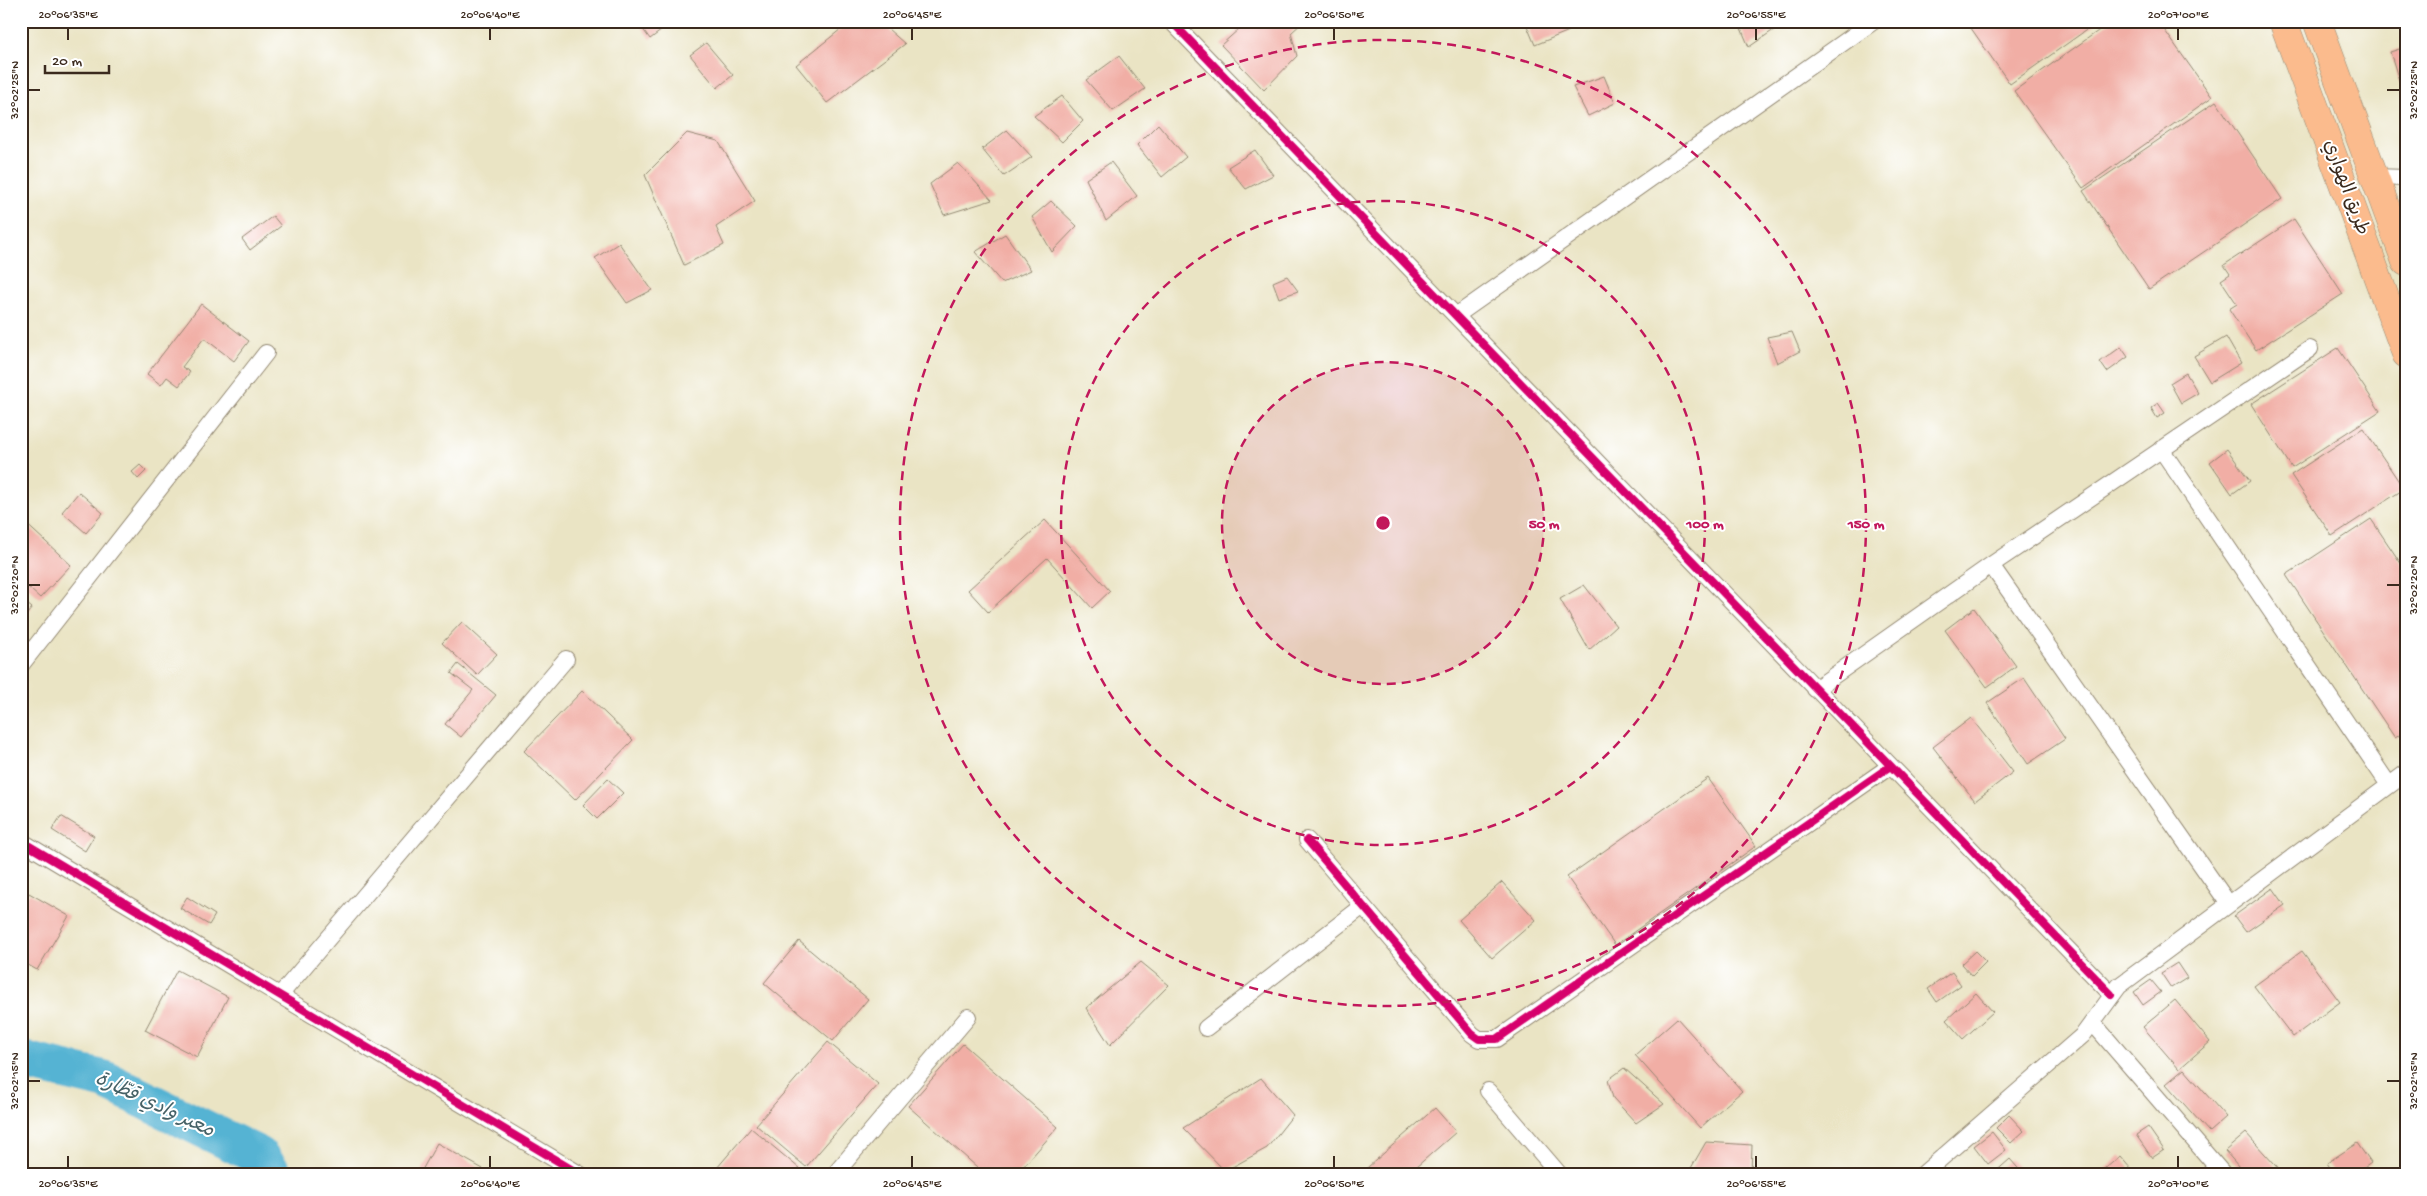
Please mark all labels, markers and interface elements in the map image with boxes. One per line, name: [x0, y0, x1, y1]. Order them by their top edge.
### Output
text: 20°06'35"E: [38, 9, 98, 23]
text: 20°06'40"E: [461, 9, 520, 23]
text: 20°06'45"E: [883, 9, 942, 23]
text: 20°06'50"E: [1304, 9, 1364, 23]
text: 20°06'55"E: [1726, 9, 1786, 23]
text: 20°07'00"E: [2148, 9, 2209, 23]
scale bar: [45, 42, 109, 74]
text: 20 m: [52, 53, 82, 71]
text: 32°02'25"N: [9, 61, 23, 120]
text: 32°02'25"N: [2408, 61, 2422, 120]
street label: طريق الهواري: [2317, 137, 2373, 239]
centre of rings: [1374, 514, 1392, 532]
text: 50 m: [1529, 516, 1560, 534]
text: 100 m: [1685, 516, 1724, 534]
text: 150 m: [1847, 516, 1885, 534]
text: 32°02'20"N: [9, 555, 23, 615]
text: 32°02'20"N: [2408, 555, 2422, 615]
text: 32°02'15"N: [9, 1052, 23, 1111]
text: 32°02'15"N: [2408, 1052, 2422, 1111]
water label: معبر وادي قطّارة: [91, 1068, 218, 1144]
text: 20°06'35"E: [38, 1178, 98, 1192]
text: 20°06'40"E: [461, 1178, 520, 1192]
text: 20°06'45"E: [883, 1178, 942, 1192]
text: 20°06'50"E: [1304, 1178, 1364, 1192]
text: 20°06'55"E: [1726, 1178, 1786, 1192]
text: 20°07'00"E: [2148, 1178, 2209, 1192]

